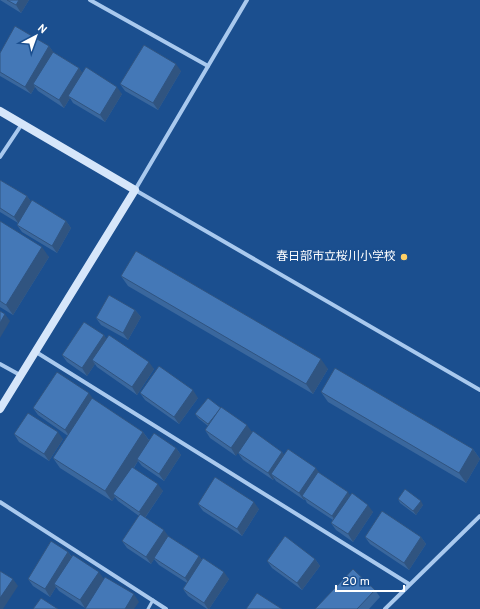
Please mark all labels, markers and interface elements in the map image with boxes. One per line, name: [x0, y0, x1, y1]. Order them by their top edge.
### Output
north arrow: [16, 16, 56, 56]
text: N: [34, 21, 49, 37]
place label: 春日部市立桜川小学校: [276, 249, 396, 265]
marker: 春日部市立桜川小学校: [399, 252, 409, 262]
scale bar: [336, 567, 404, 593]
text: 20 m: [342, 574, 370, 590]

